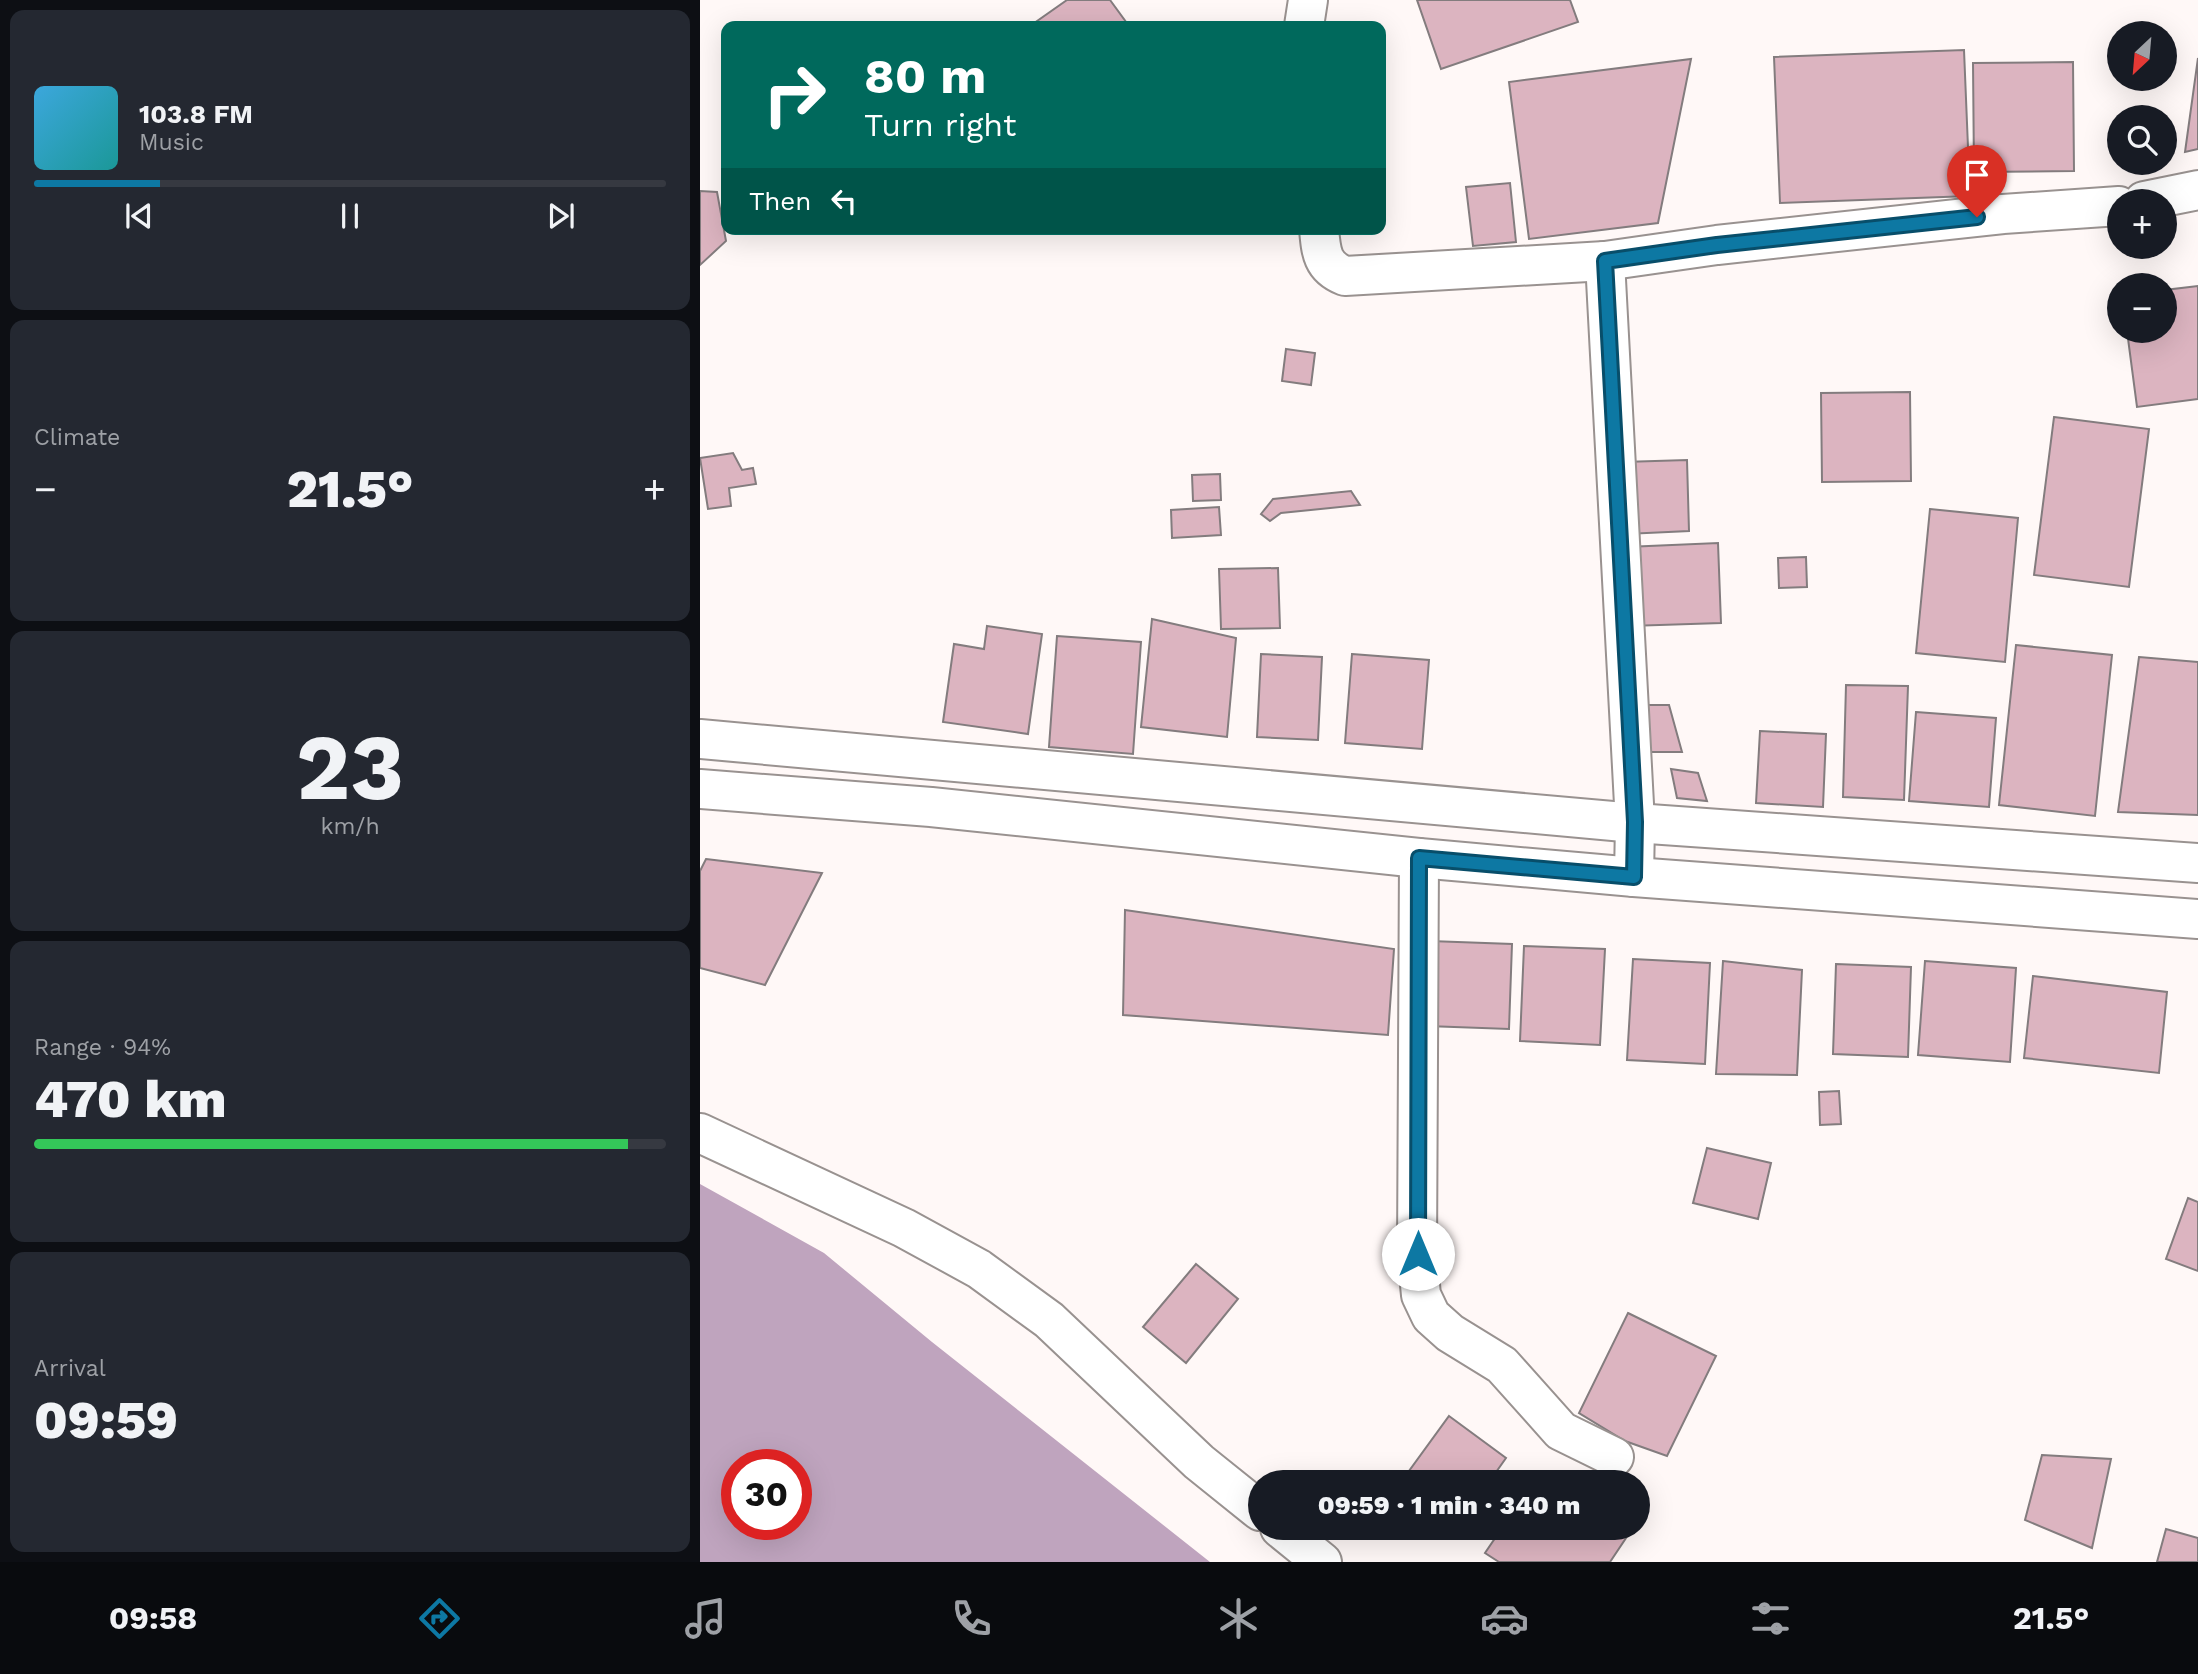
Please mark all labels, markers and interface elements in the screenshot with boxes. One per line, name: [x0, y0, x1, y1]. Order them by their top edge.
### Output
north arrow: [2107, 21, 2177, 91]
map controls: [2107, 21, 2177, 343]
text: 80 m: [864, 47, 986, 105]
icon: right: [749, 49, 840, 140]
text: 103.8 FM: [139, 99, 253, 129]
button: search: [2107, 105, 2177, 175]
text: Turn right: [864, 106, 1016, 144]
text: Music: [139, 129, 204, 156]
pin: [1947, 145, 2007, 217]
icon: arrive: [1958, 156, 1996, 194]
icon: left: [825, 182, 863, 220]
text: Then: [749, 186, 811, 216]
button: +: [2107, 189, 2177, 259]
icon: previous: [120, 197, 158, 235]
icon: pause: [331, 197, 369, 235]
icon: next: [542, 197, 580, 235]
button: −: [2107, 273, 2177, 343]
text: Climate: [34, 424, 120, 451]
text: 21.5°: [287, 459, 413, 520]
text: −: [34, 467, 57, 511]
text: +: [643, 467, 666, 511]
text: 23: [296, 714, 404, 821]
text: km/h: [320, 813, 380, 840]
text: Range · 94%: [34, 1034, 171, 1061]
text: 470 km: [34, 1069, 227, 1130]
position arrow: [1381, 1217, 1455, 1291]
text: Arrival: [34, 1355, 106, 1382]
text: 09:59: [34, 1390, 178, 1451]
speed limit sign: 30: [721, 1449, 812, 1540]
text: 09:59 · 1 min · 340 m: [1318, 1490, 1580, 1520]
icon: directions: [415, 1594, 464, 1643]
icon: music: [681, 1594, 730, 1643]
icon: phone: [947, 1594, 996, 1643]
icon: climate: [1214, 1594, 1263, 1643]
icon: car: [1480, 1594, 1529, 1643]
icon: filters: [1746, 1594, 1795, 1643]
text: 09:58: [109, 1599, 197, 1637]
text: 21.5°: [2013, 1599, 2089, 1637]

